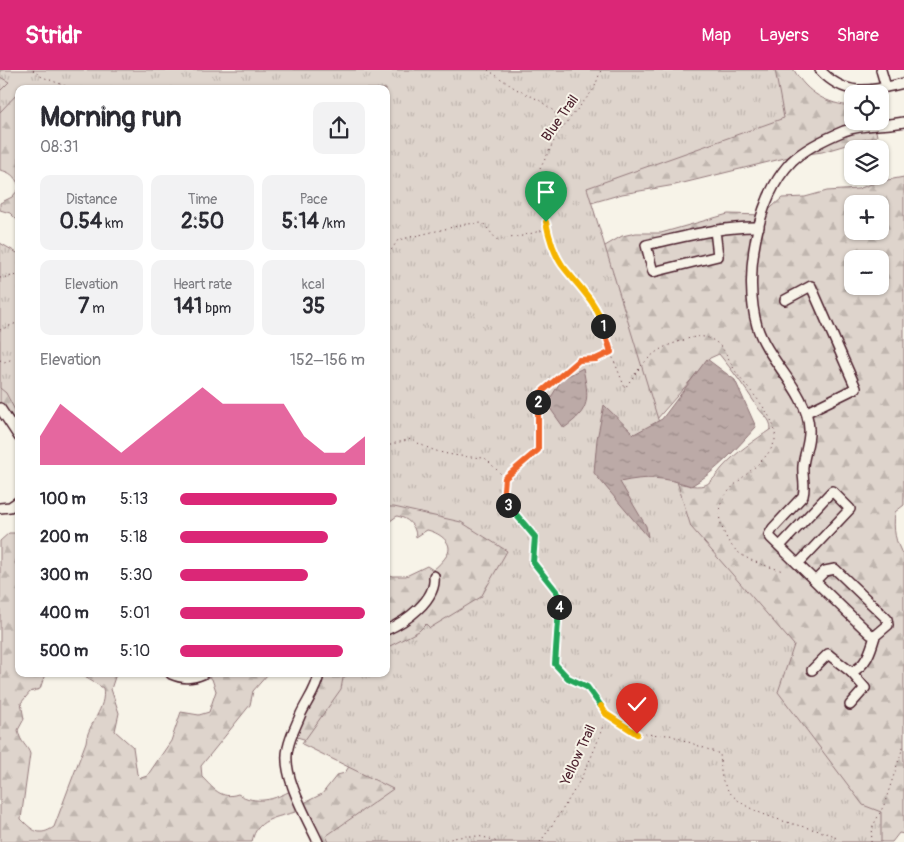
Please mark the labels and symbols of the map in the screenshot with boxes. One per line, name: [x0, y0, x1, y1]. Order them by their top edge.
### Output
street label: Blue Trail: [538, 91, 582, 145]
pin: [525, 171, 567, 222]
pin: 1: [590, 314, 616, 338]
pin: 2: [526, 390, 550, 414]
pin: 3: [496, 492, 520, 518]
pin: 4: [546, 594, 572, 620]
pin: [616, 683, 658, 734]
street label: Yellow Trail: [556, 722, 599, 789]

